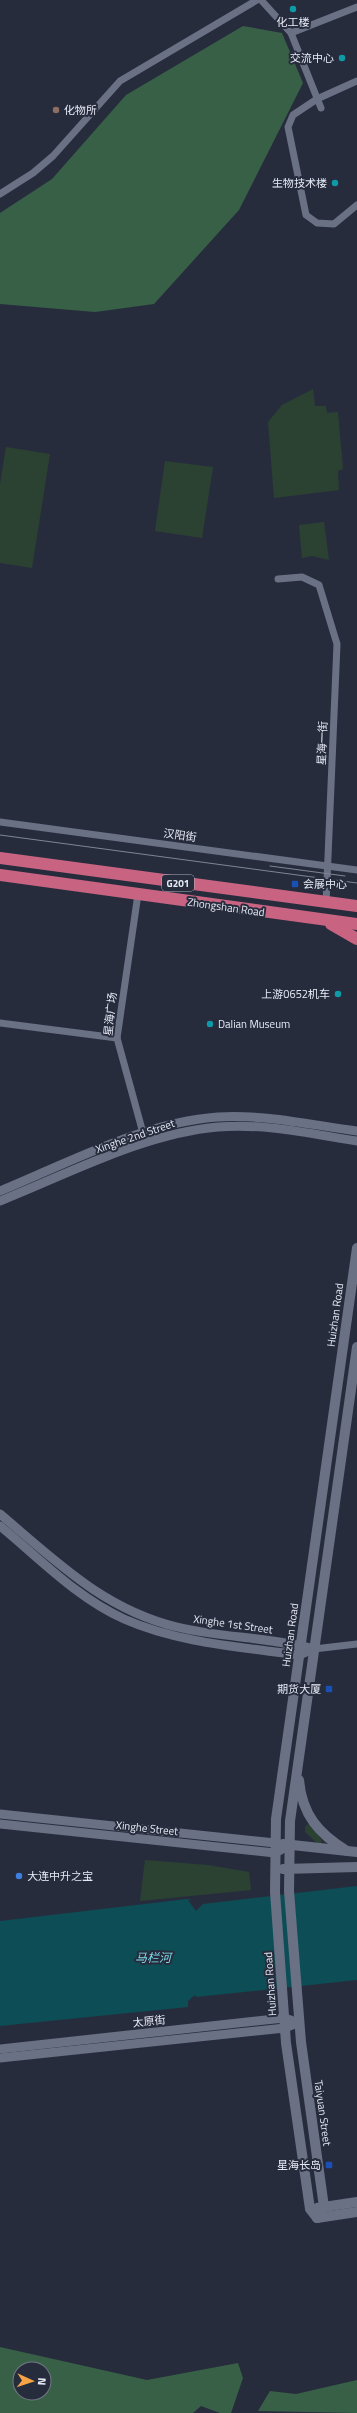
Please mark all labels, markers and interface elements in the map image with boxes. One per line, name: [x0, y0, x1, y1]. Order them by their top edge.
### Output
marker: 化工楼: [288, 4, 298, 14]
place label: 化工楼: [277, 14, 310, 30]
place label: 交流中心: [290, 50, 334, 66]
marker: 交流中心: [337, 53, 347, 63]
place label: 化物所: [64, 102, 97, 118]
marker: 化物所: [51, 105, 61, 115]
place label: 生物技术楼: [272, 175, 327, 191]
marker: 生物技术楼: [330, 178, 340, 188]
street label: 星海一街: [313, 721, 331, 765]
street label: 汉阳街: [163, 825, 197, 845]
road number: G201: [162, 875, 194, 891]
place label: 会展中心: [303, 876, 347, 892]
marker: 会展中心: [290, 879, 300, 889]
street label: Zhongshan Road: [186, 894, 266, 920]
place label: 上游0652机车: [261, 986, 330, 1002]
marker: 上游0652机车: [333, 989, 343, 999]
street label: 星海广场: [100, 991, 120, 1037]
place label: Dalian Museum: [218, 1016, 290, 1032]
marker: Dalian Museum: [205, 1019, 215, 1029]
street label: Xinghe 2nd Street: [93, 1115, 177, 1157]
street label: Huizhan Road: [323, 1282, 347, 1348]
street label: Huizhan Road: [278, 1602, 302, 1668]
street label: Xinghe 1st Street: [192, 1611, 274, 1638]
place label: 期货大厦: [277, 1681, 321, 1697]
marker: 期货大厦: [324, 1684, 334, 1694]
street label: Xinghe Street: [115, 1817, 179, 1839]
place label: 大连中升之宝: [27, 1868, 93, 1884]
marker: 大连中升之宝: [14, 1871, 24, 1881]
water label: 马栏河: [135, 1948, 173, 1967]
street label: Huizhan Road: [260, 1951, 280, 2017]
street label: 太原街: [132, 2011, 166, 2031]
street label: Taiyuan Street: [310, 2079, 336, 2147]
place label: 星海长岛: [277, 2157, 321, 2173]
marker: 星海长岛: [324, 2160, 334, 2170]
north arrow: [12, 2361, 52, 2401]
text: N: [34, 2377, 50, 2386]

